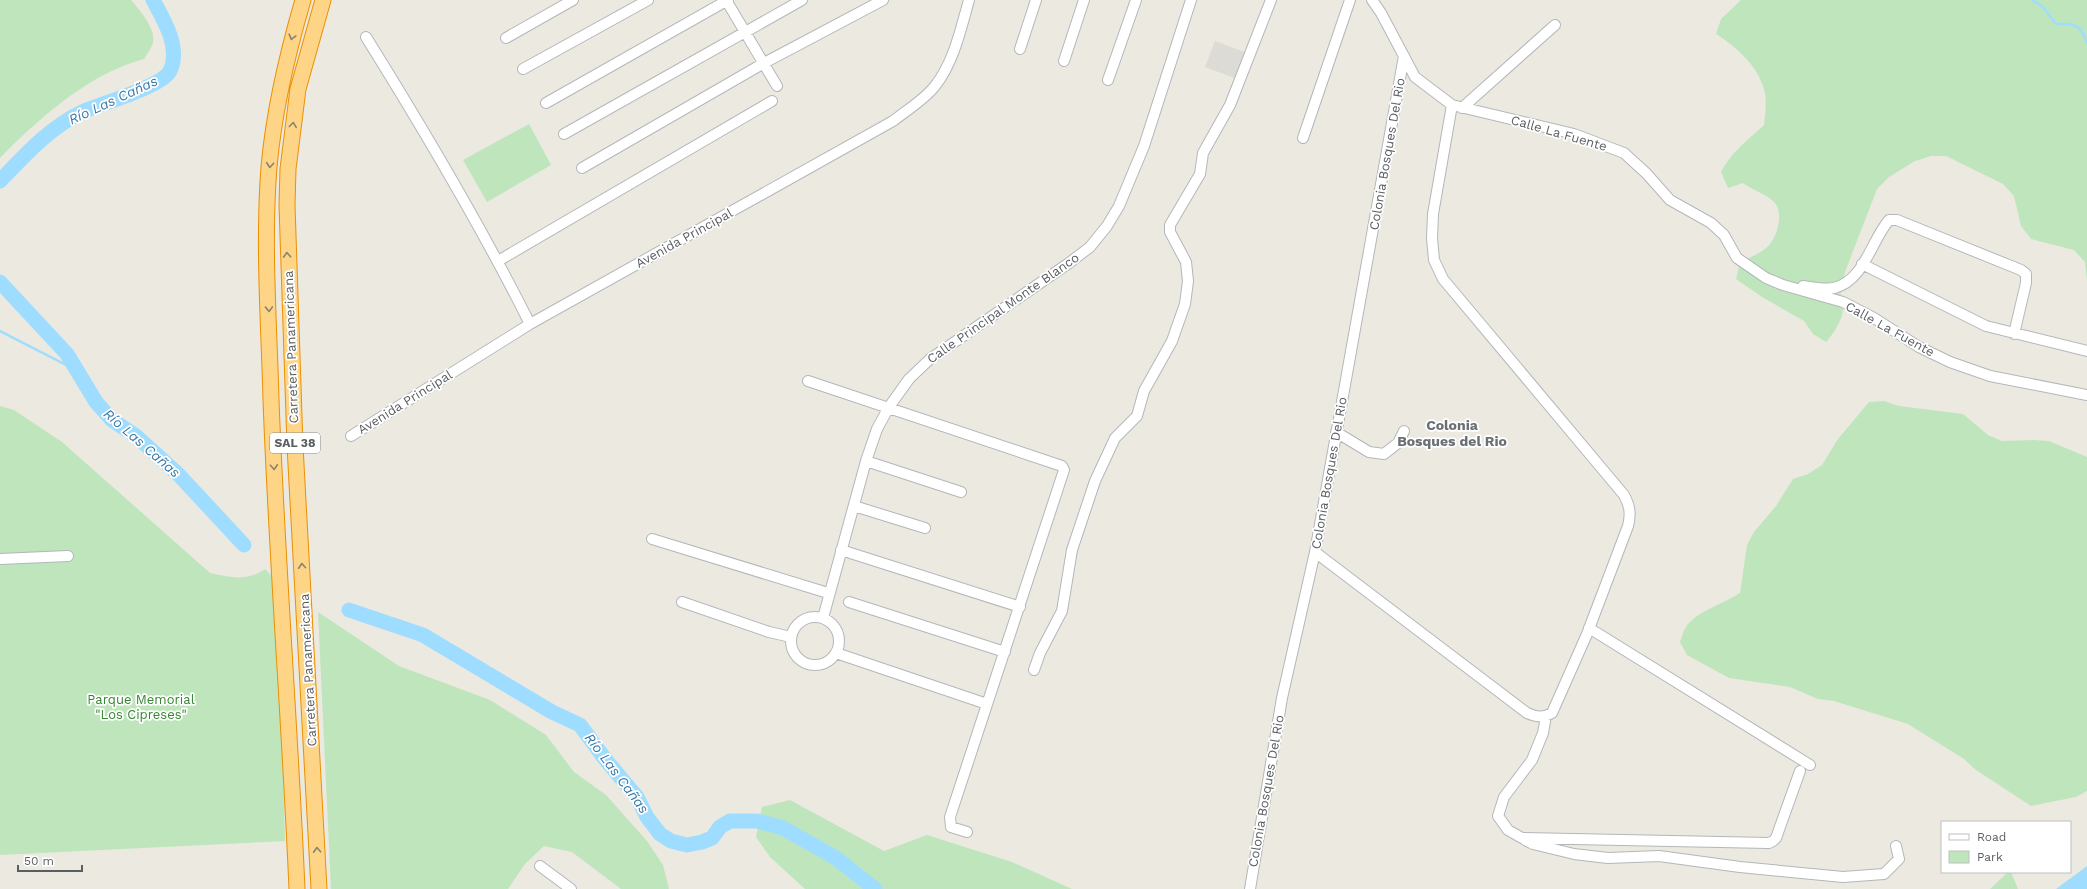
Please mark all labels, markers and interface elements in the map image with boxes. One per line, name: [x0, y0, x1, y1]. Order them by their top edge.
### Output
one-way arrow: [288, 34, 297, 41]
water label: Río Las Cañas: [66, 72, 160, 128]
street label: Colonia Bosques Del Rio: [1366, 77, 1408, 231]
street label: Calle La Fuente: [1509, 112, 1609, 154]
one-way arrow: [288, 122, 297, 128]
one-way arrow: [265, 162, 274, 168]
street label: Avenida Principal: [633, 205, 735, 271]
street label: Calle Principal Monte Blanco: [924, 249, 1082, 366]
one-way arrow: [283, 252, 292, 258]
street label: Carretera Panamericana: [281, 270, 301, 424]
street label: Calle La Fuente: [1843, 298, 1937, 360]
one-way arrow: [264, 306, 273, 312]
street label: Avenida Principal: [355, 367, 455, 437]
street label: Colonia Bosques Del Rio: [1308, 396, 1350, 550]
water label: Río Las Cañas: [101, 405, 183, 481]
district label: Colonia Bosques del Rio: [1397, 417, 1507, 449]
road number: SAL 38: [270, 433, 320, 453]
one-way arrow: [270, 464, 278, 470]
one-way arrow: [297, 563, 306, 569]
street label: Carretera Panamericana: [296, 593, 319, 747]
park label: Parque Memorial "Los Cipreses": [87, 692, 195, 722]
street label: Colonia Bosques Del Rio: [1245, 714, 1287, 868]
water label: Río Las Cañas: [582, 730, 652, 816]
legend: [1941, 821, 2071, 873]
text: Road: [1977, 830, 2006, 844]
scale bar: [18, 847, 82, 873]
one-way arrow: [313, 847, 321, 853]
text: Park: [1977, 850, 2003, 864]
text: 50 m: [24, 854, 54, 868]

